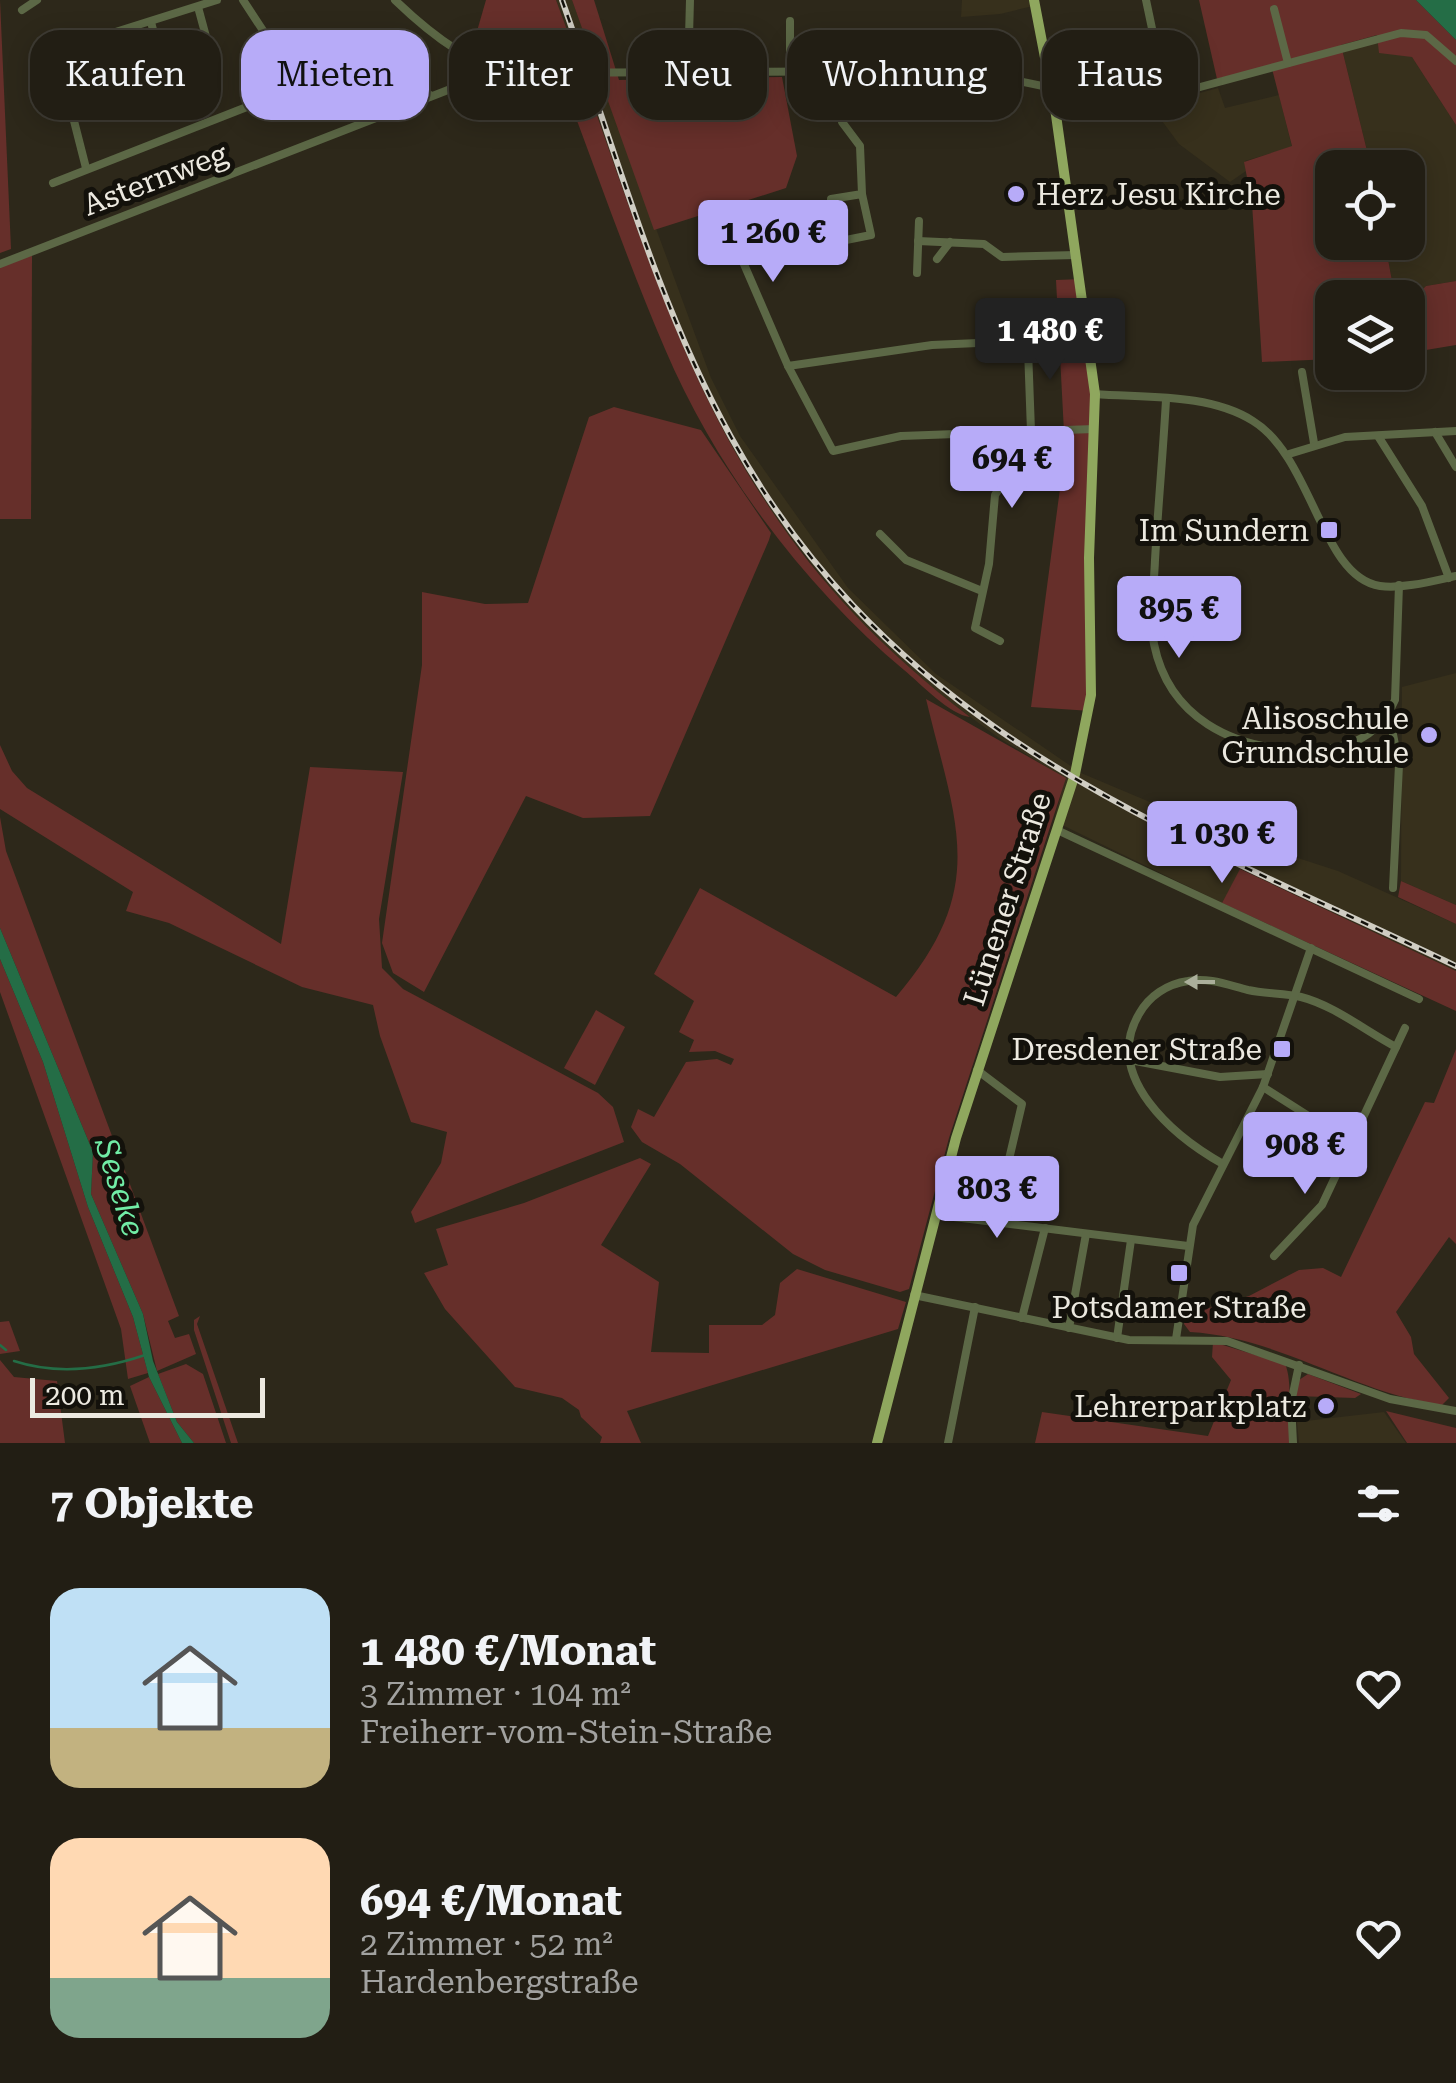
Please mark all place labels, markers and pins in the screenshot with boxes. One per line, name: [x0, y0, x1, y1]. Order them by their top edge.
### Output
place label: Herz Jesu Kirche: [1036, 177, 1281, 212]
marker: Herz Jesu Kirche: [1005, 183, 1027, 205]
pin: 1 260 €: [681, 200, 865, 285]
pin: 1 480 €: [958, 298, 1142, 383]
pin: 694 €: [942, 426, 1082, 511]
place label: Im Sundern: [1139, 513, 1309, 548]
marker: Im Sundern: [1318, 519, 1340, 541]
pin: 895 €: [1109, 576, 1249, 661]
place label: Alisoschule Grundschule: [1221, 701, 1409, 770]
marker: Alisoschule Grundschule: [1418, 724, 1440, 746]
pin: 1 030 €: [1130, 801, 1314, 886]
place label: Dresdener Straße: [1012, 1032, 1262, 1067]
marker: Dresdener Straße: [1271, 1038, 1293, 1060]
pin: 908 €: [1235, 1112, 1375, 1197]
pin: 803 €: [927, 1156, 1067, 1241]
marker: Potsdamer Straße: [1168, 1262, 1190, 1284]
place label: Potsdamer Straße: [1052, 1290, 1306, 1325]
place label: Lehrerparkplatz: [1074, 1389, 1306, 1424]
marker: Lehrerparkplatz: [1315, 1395, 1337, 1417]

